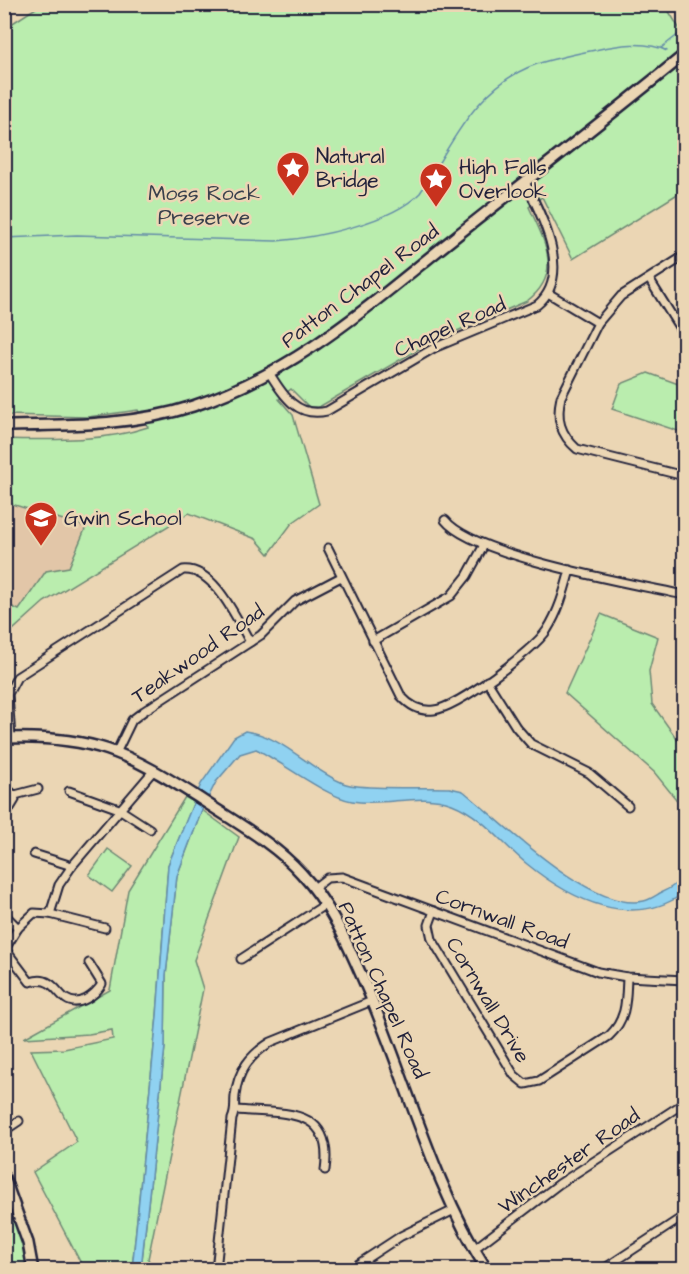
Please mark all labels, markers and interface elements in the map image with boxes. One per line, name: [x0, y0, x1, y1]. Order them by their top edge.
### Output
place label: Natural Bridge: [316, 142, 385, 197]
place icon: Natural Bridge: [275, 150, 311, 197]
place label: High Falls Overlook: [459, 153, 547, 206]
place icon: High Falls Overlook: [418, 161, 454, 208]
park label: Moss Rock Preserve: [148, 179, 260, 232]
street label: Patton Chapel Road: [275, 217, 446, 356]
street label: Chapel Road: [390, 289, 511, 365]
school or university icon: Gwin School: [23, 500, 59, 547]
place label: Gwin School: [64, 504, 182, 533]
street label: Teakwood Road: [126, 597, 270, 711]
street label: Cornwall Road: [431, 881, 573, 957]
street label: Patton Chapel Road: [330, 897, 435, 1084]
street label: Cornwall Drive: [439, 932, 537, 1068]
street label: Winchester Road: [492, 1101, 646, 1221]

